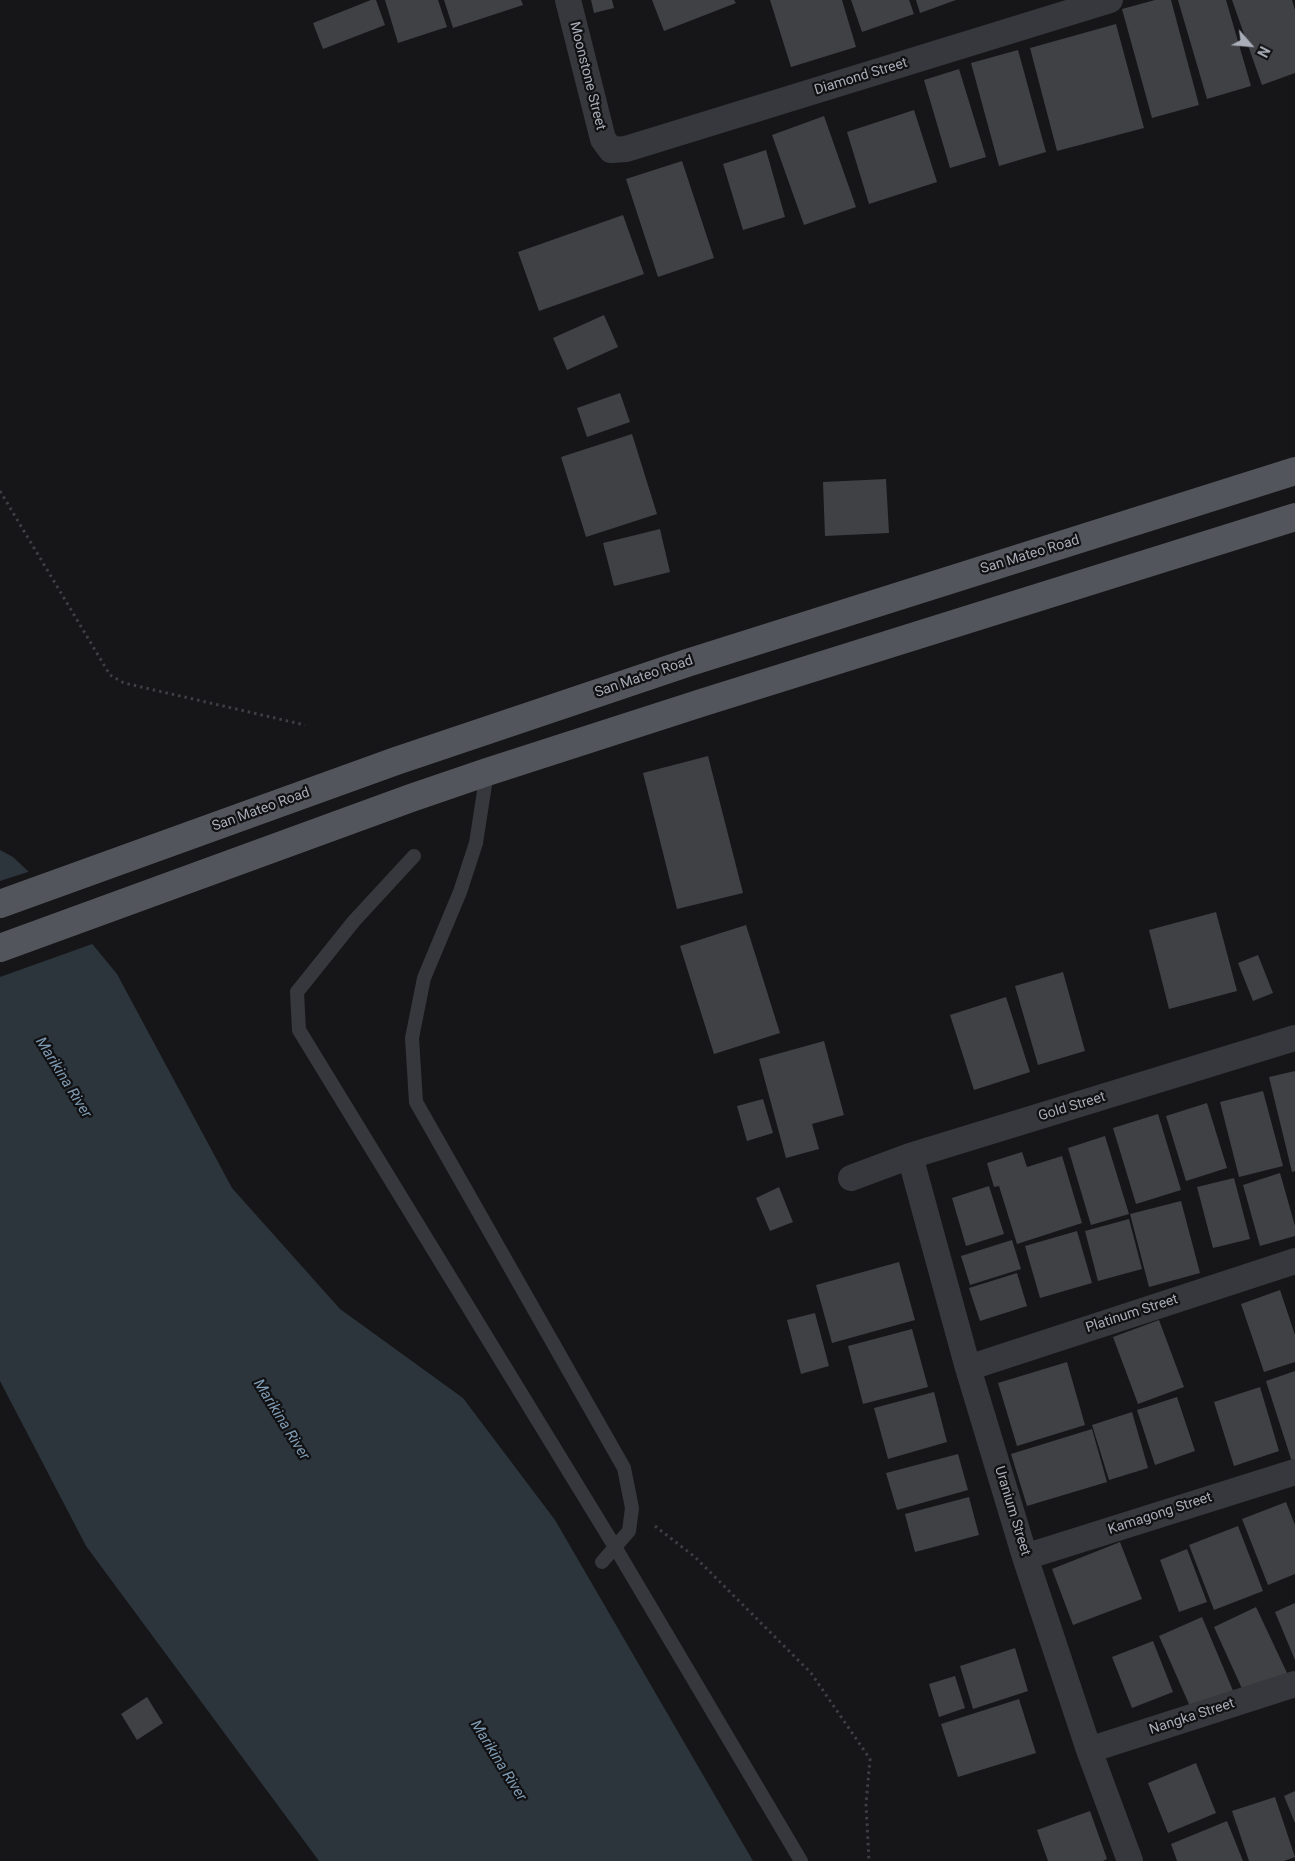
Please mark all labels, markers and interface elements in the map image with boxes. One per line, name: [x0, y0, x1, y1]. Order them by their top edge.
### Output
street label: Moonstone Street: [565, 20, 609, 132]
north arrow: [1225, 20, 1275, 70]
text: N: [1254, 44, 1273, 60]
street label: Diamond Street: [812, 55, 910, 99]
street label: San Mateo Road: [979, 532, 1081, 578]
street label: San Mateo Road: [593, 652, 695, 702]
street label: San Mateo Road: [210, 785, 312, 835]
water label: Marikina River: [31, 1034, 95, 1122]
street label: Gold Street: [1036, 1089, 1108, 1125]
street label: Platinum Street: [1084, 1291, 1180, 1337]
water label: Marikina River: [249, 1376, 313, 1464]
street label: Uranium Street: [990, 1464, 1034, 1558]
street label: Kamagong Street: [1106, 1489, 1214, 1539]
street label: Nangka Street: [1147, 1695, 1237, 1739]
water label: Marikina River: [466, 1717, 530, 1805]

